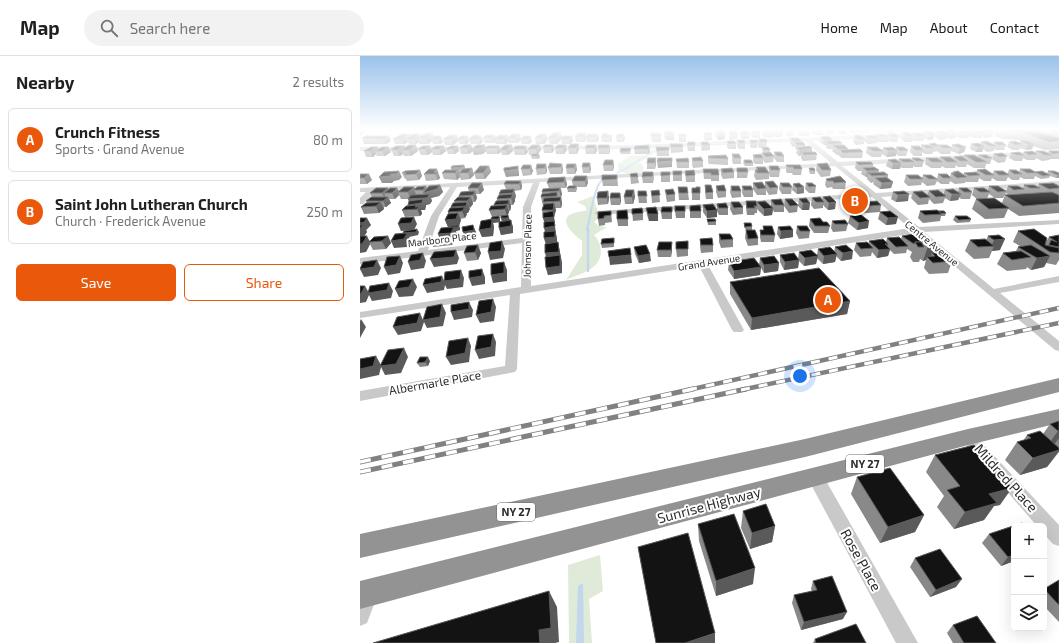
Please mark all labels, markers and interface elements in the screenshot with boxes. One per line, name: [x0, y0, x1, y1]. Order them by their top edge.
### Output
search box: [84, 10, 364, 46]
text: Map: [20, 16, 60, 39]
icon: search: [98, 17, 120, 39]
text: Search here: [130, 19, 210, 37]
text: Home: [821, 19, 858, 36]
text: Map: [880, 19, 908, 36]
text: About: [930, 19, 968, 36]
text: Contact: [990, 19, 1039, 36]
text: Nearby: [16, 72, 74, 92]
text: 2 results: [292, 74, 344, 90]
text: Crunch Fitness: [55, 123, 160, 141]
text: A: [26, 132, 34, 148]
text: 80 m: [313, 132, 343, 148]
text: Sports · Grand Avenue: [55, 141, 185, 157]
pin: B: [842, 186, 868, 216]
text: Saint John Lutheran Church: [55, 195, 248, 213]
text: B: [26, 204, 34, 220]
text: 250 m: [307, 204, 343, 220]
text: Church · Frederick Avenue: [55, 213, 206, 229]
street label: Johnson Place: [520, 214, 534, 278]
street label: Centre Avenue: [903, 218, 961, 268]
street label: Marlboro Place: [407, 229, 477, 249]
street label: Grand Avenue: [677, 251, 741, 273]
button: Save: [16, 264, 176, 301]
button: Share: [184, 264, 344, 301]
pin: A: [815, 285, 841, 315]
your location: [790, 366, 810, 386]
street label: Albermarle Place: [388, 367, 482, 397]
street label: Mildred Place: [971, 440, 1042, 515]
road number: NY 27: [846, 455, 884, 473]
street label: Sunrise Highway: [655, 482, 763, 526]
road number: NY 27: [497, 503, 535, 521]
map controls: [1011, 523, 1047, 631]
button: +: [1011, 523, 1047, 559]
street label: Rose Place: [837, 526, 886, 594]
button: −: [1011, 559, 1047, 595]
button: layers: [1011, 595, 1047, 631]

